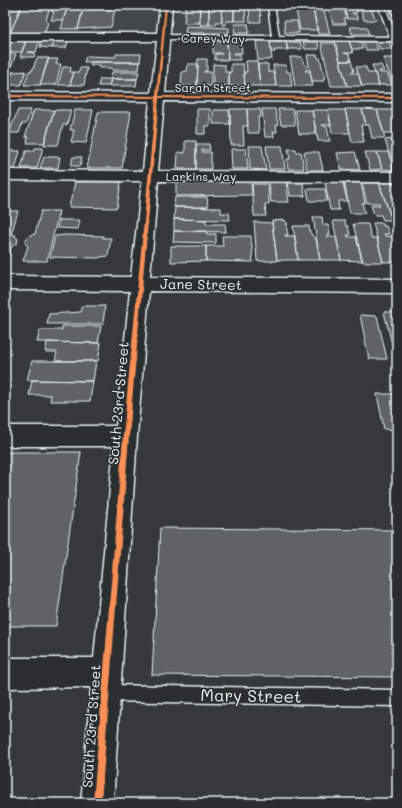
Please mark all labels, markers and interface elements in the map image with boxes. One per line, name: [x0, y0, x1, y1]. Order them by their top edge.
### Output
street label: Carey Way: [181, 29, 245, 47]
street label: Sarah Street: [175, 79, 251, 95]
street label: Larkins Way: [166, 168, 236, 184]
street label: Jane Street: [160, 274, 242, 294]
street label: South 23rd Street: [103, 341, 133, 465]
street label: South 23rd Street: [77, 664, 105, 788]
street label: Mary Street: [200, 683, 302, 707]

